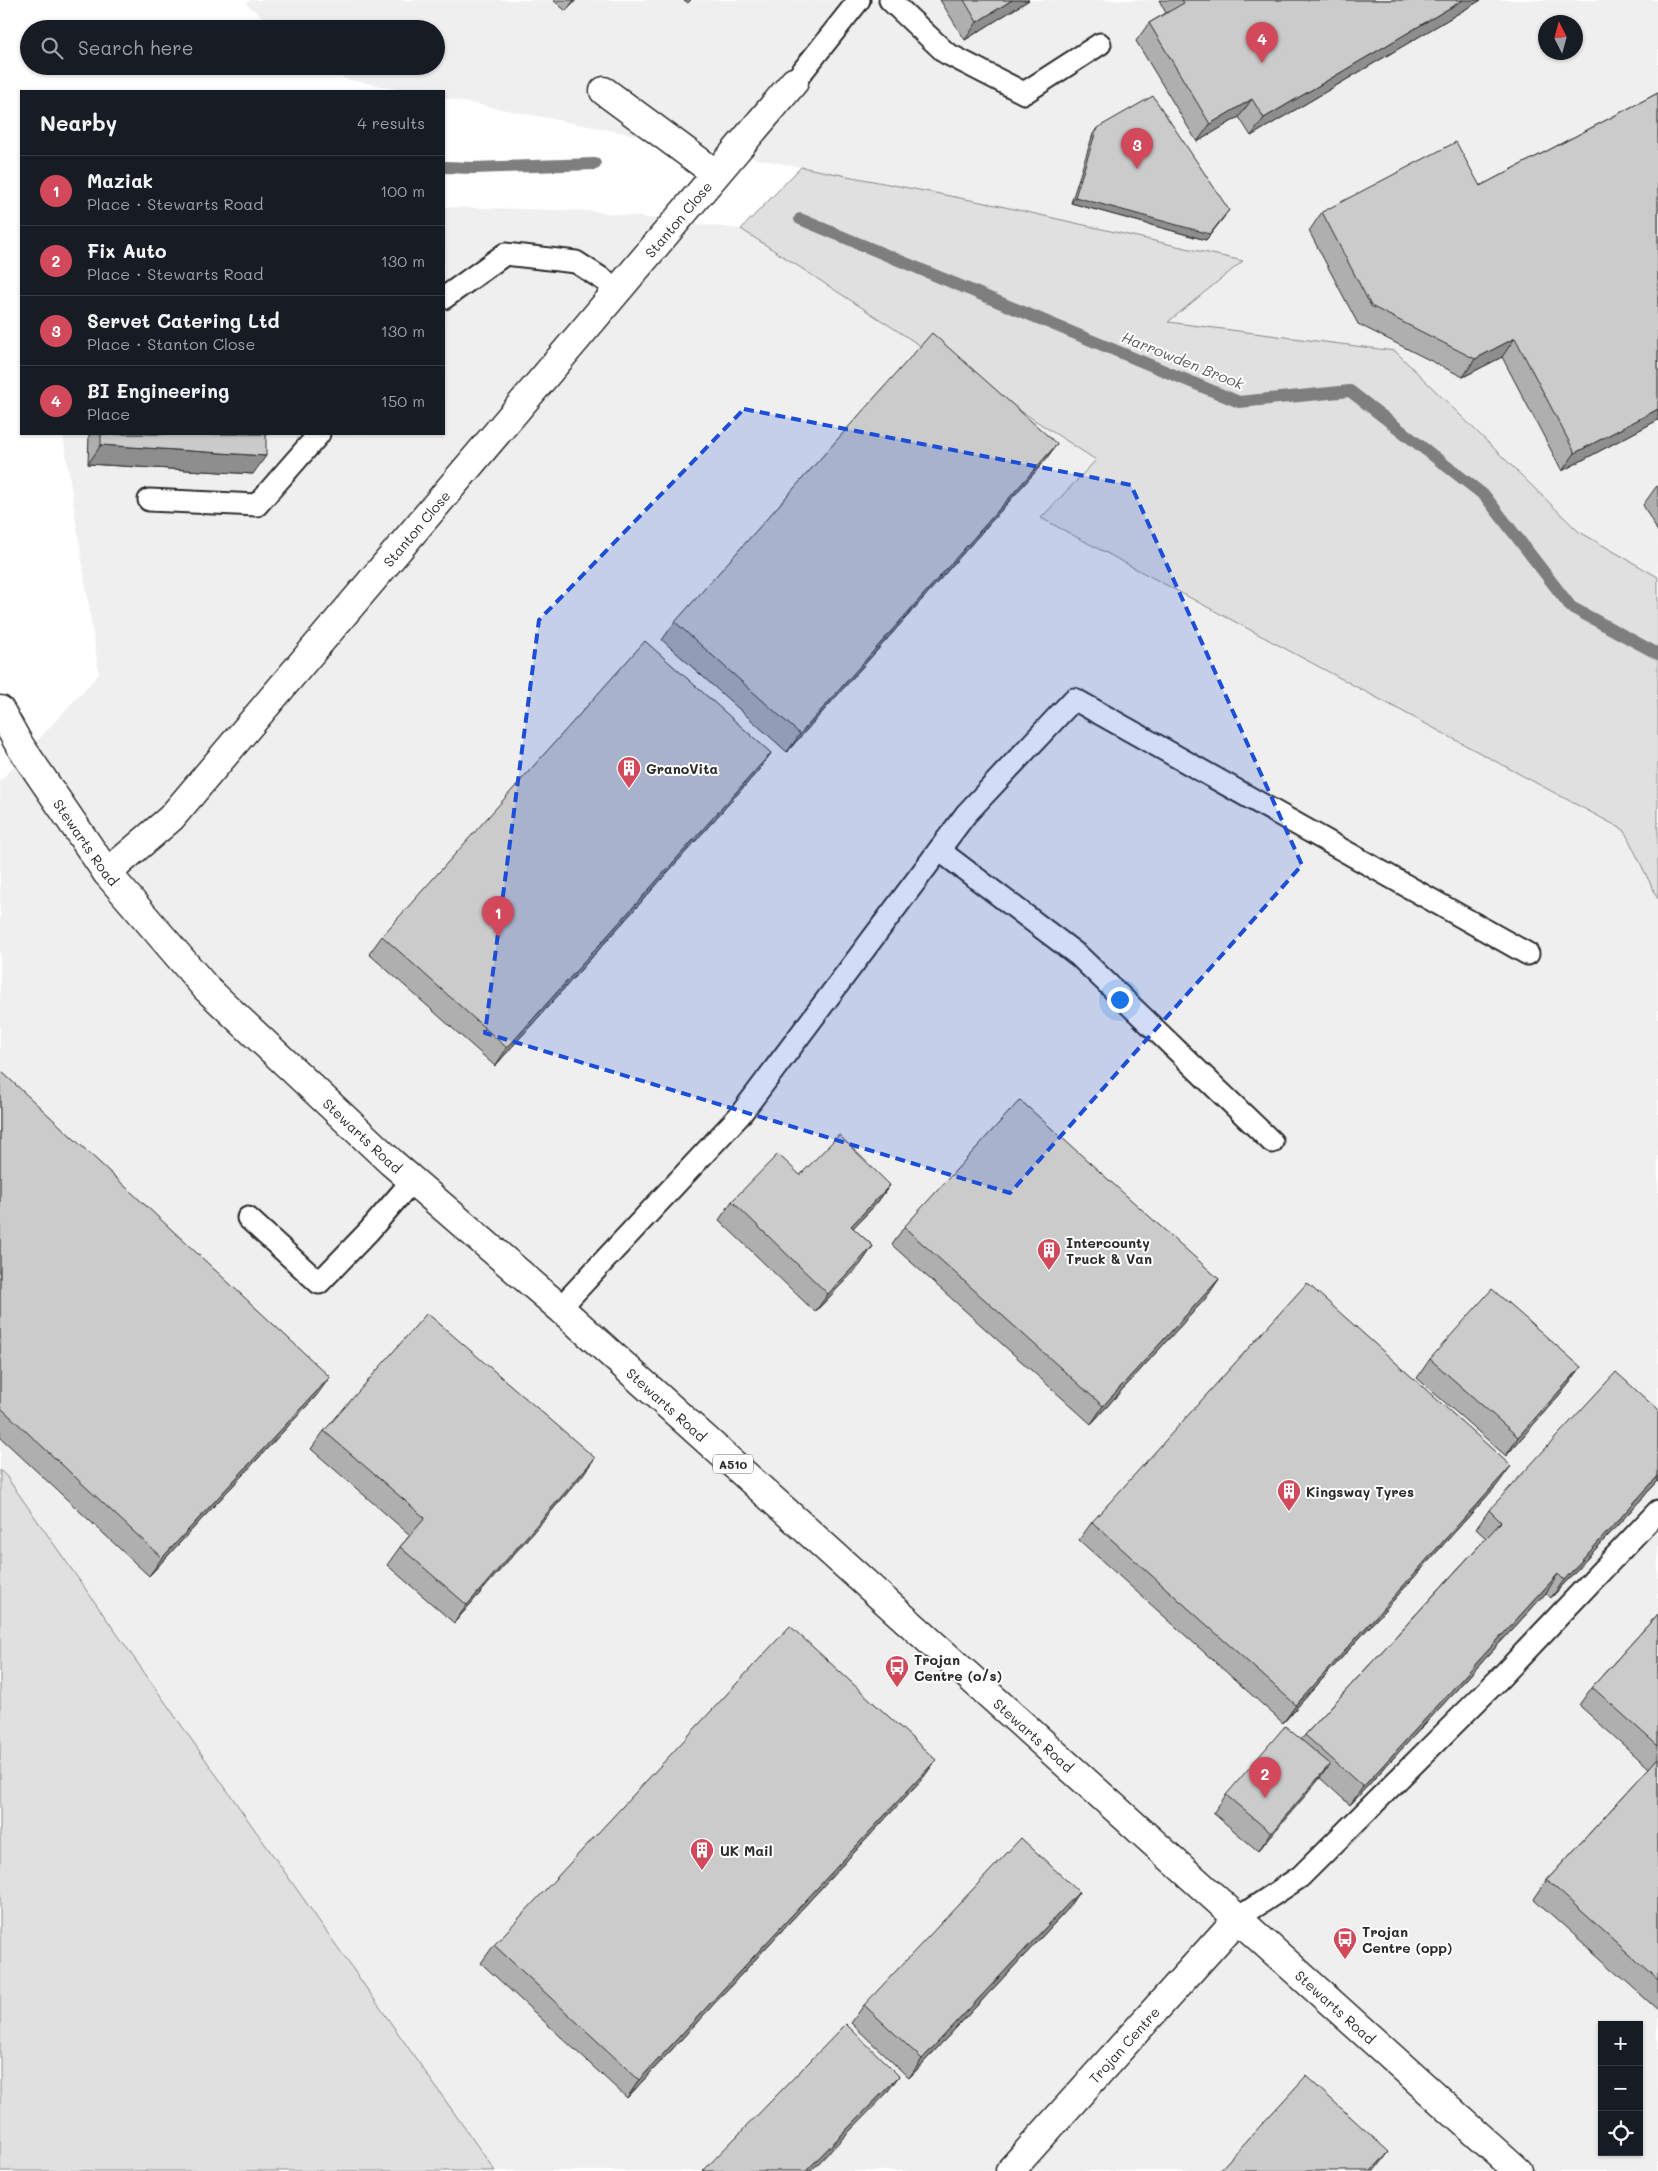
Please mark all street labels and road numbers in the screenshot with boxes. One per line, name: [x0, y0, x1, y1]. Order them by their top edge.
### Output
street label: Stanton Close: [640, 177, 716, 261]
street label: Stanton Close: [378, 486, 454, 570]
street label: Stewarts Road: [49, 795, 123, 890]
street label: Stewarts Road: [319, 1094, 406, 1177]
street label: Stewarts Road: [623, 1363, 711, 1445]
road number: A510: [713, 1455, 753, 1474]
street label: Stewarts Road: [990, 1694, 1078, 1776]
street label: Stewarts Road: [1291, 1966, 1380, 2048]
street label: Trojan Centre: [1084, 2002, 1163, 2087]

